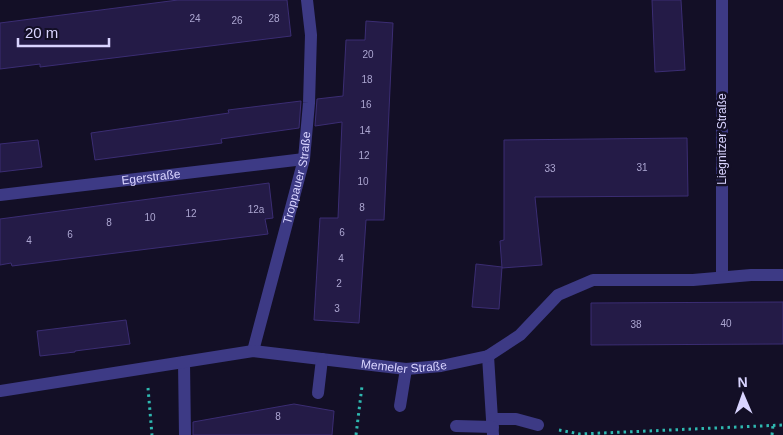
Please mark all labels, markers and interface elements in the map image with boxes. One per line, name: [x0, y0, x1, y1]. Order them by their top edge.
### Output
house number: 24: [189, 13, 201, 24]
house number: 28: [268, 13, 280, 24]
scale bar: [18, 15, 109, 47]
house number: 26: [231, 15, 243, 26]
text: 20 m: [25, 24, 58, 41]
house number: 20: [362, 49, 374, 60]
house number: 18: [361, 74, 373, 85]
street label: Liegnitzer Straße: [715, 93, 729, 185]
house number: 16: [360, 99, 372, 110]
house number: 14: [359, 125, 371, 136]
street label: Troppauer Straße: [280, 131, 313, 225]
house number: 12: [358, 150, 370, 161]
house number: 31: [636, 162, 648, 173]
house number: 33: [544, 163, 556, 174]
street label: Egerstraße: [121, 167, 182, 188]
house number: 10: [357, 176, 369, 187]
house number: 8: [359, 202, 365, 213]
house number: 12a: [248, 204, 265, 215]
house number: 12: [185, 208, 197, 219]
house number: 10: [144, 212, 156, 223]
house number: 8: [106, 217, 112, 228]
house number: 6: [339, 227, 345, 238]
house number: 6: [67, 229, 73, 240]
house number: 4: [26, 235, 32, 246]
house number: 4: [338, 253, 344, 264]
house number: 2: [336, 278, 342, 289]
house number: 3: [334, 303, 340, 314]
house number: 40: [720, 318, 732, 329]
house number: 38: [630, 319, 642, 330]
street label: Memeler Straße: [360, 357, 448, 376]
north arrow: [718, 370, 768, 420]
text: N: [737, 374, 748, 390]
house number: 8: [275, 411, 281, 422]

